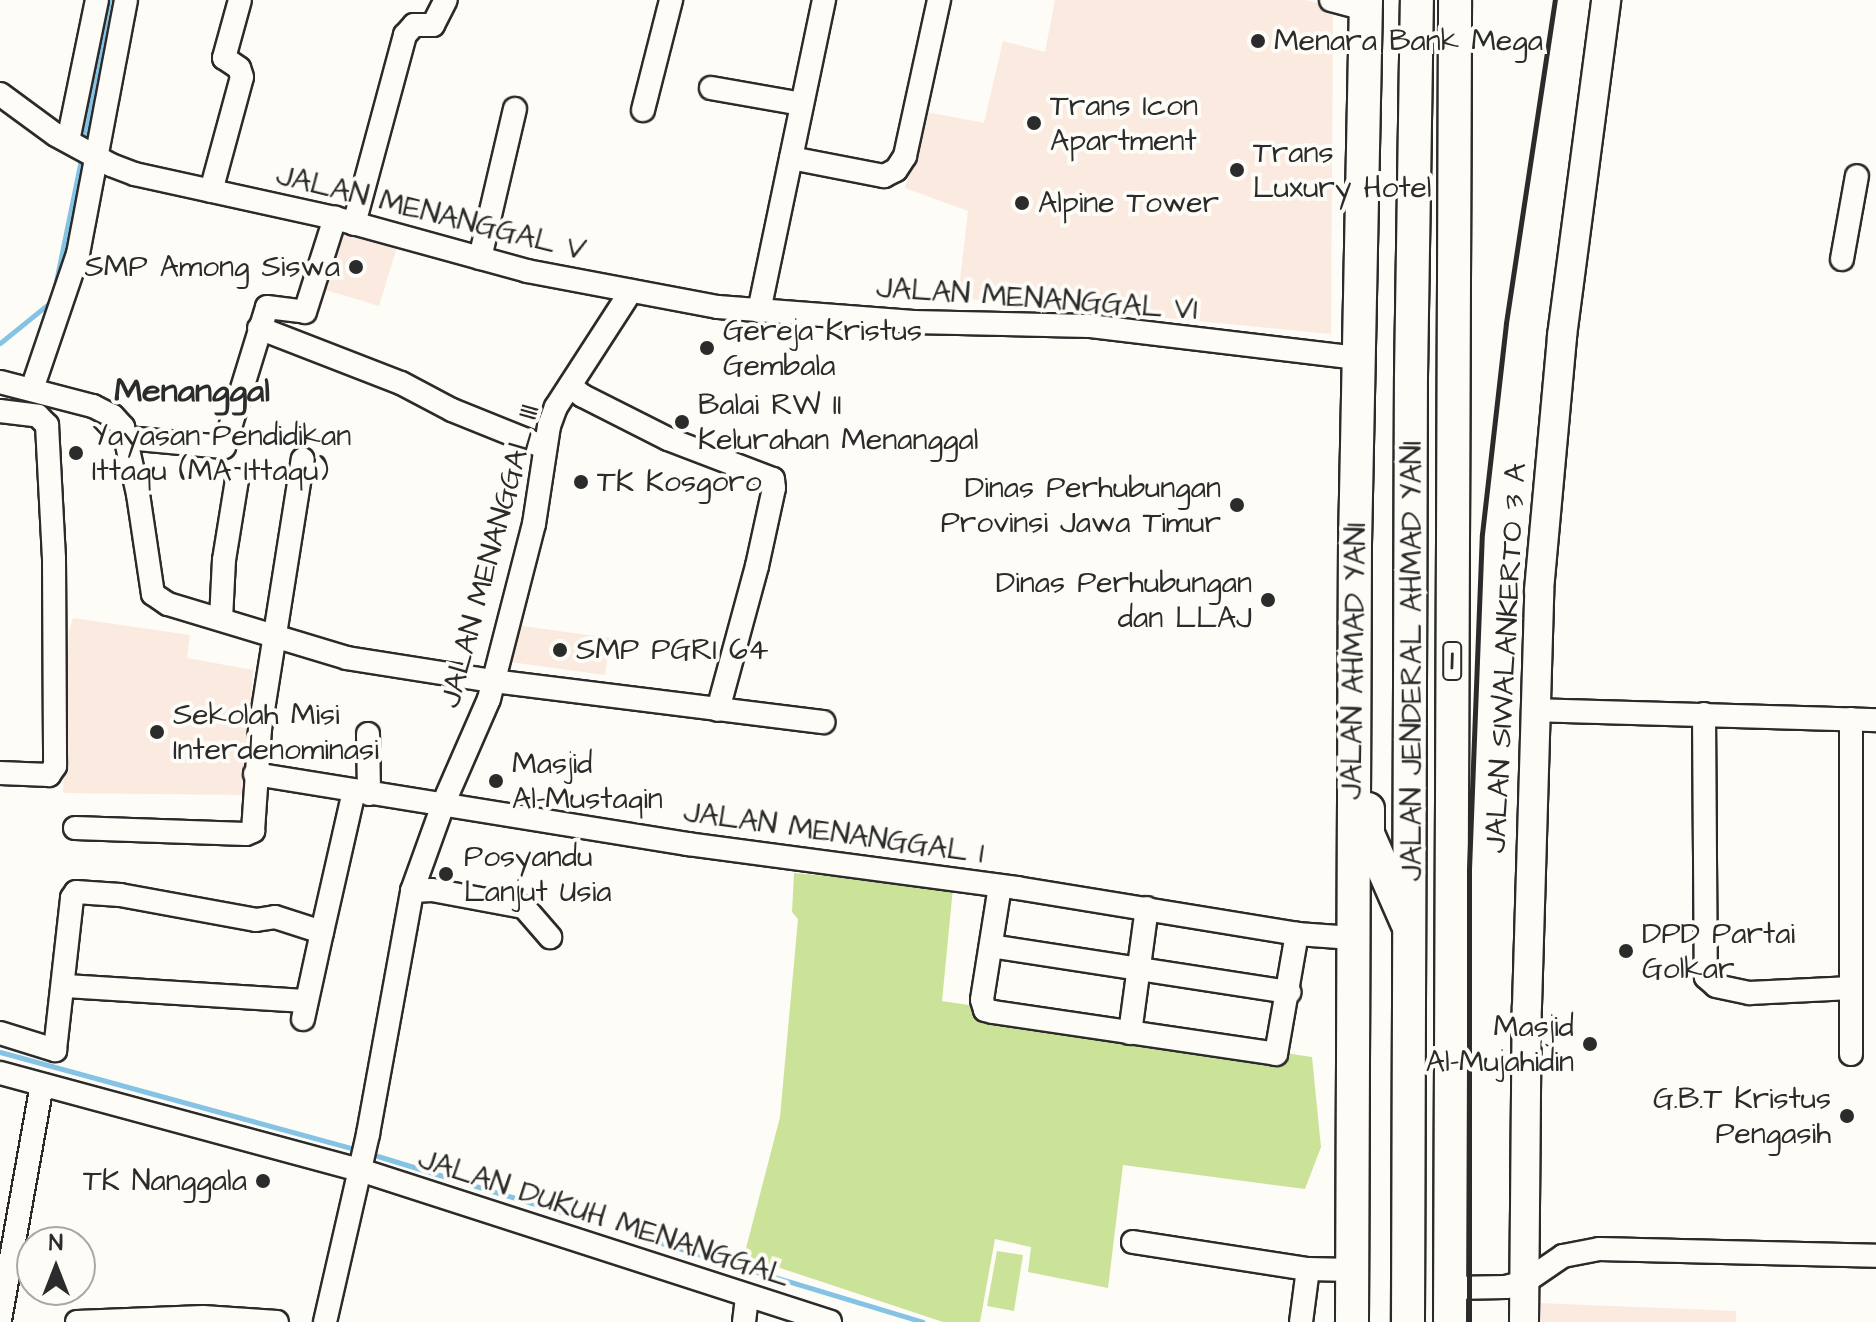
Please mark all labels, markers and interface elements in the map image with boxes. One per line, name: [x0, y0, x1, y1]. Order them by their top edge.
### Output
place label: Menara Bank Mega: [1274, 23, 1543, 59]
marker: Menara Bank Mega: [1249, 32, 1267, 50]
place label: Trans Icon Apartment: [1050, 88, 1198, 158]
marker: Trans Icon Apartment: [1025, 114, 1043, 132]
place label: Trans Luxury Hotel: [1253, 135, 1432, 206]
street label: JALAN MENANGGAL V: [273, 157, 589, 269]
marker: Trans Luxury Hotel: [1228, 161, 1246, 179]
place label: Alpine Tower: [1038, 185, 1219, 221]
marker: Alpine Tower: [1013, 194, 1031, 212]
place label: SMP Among Siswa: [84, 249, 340, 285]
marker: SMP Among Siswa: [347, 258, 365, 276]
street label: JALAN MENANGGAL VI: [875, 270, 1199, 328]
place label: Gereja Kristus Gembala: [723, 313, 922, 384]
marker: Gereja Kristus Gembala: [698, 339, 716, 357]
district label: Menanggal: [114, 372, 270, 412]
place label: Balai RW II Kelurahan Menanggal: [698, 387, 979, 458]
street label: JALAN MENANGGAL III: [432, 400, 548, 712]
marker: Balai RW II Kelurahan Menanggal: [673, 413, 691, 431]
place label: Yayasan Pendidikan Ittaqu (MA Ittaqu): [92, 418, 351, 488]
street label: JALAN JENDERAL AHMAD YANI: [1394, 441, 1430, 881]
marker: Yayasan Pendidikan Ittaqu (MA Ittaqu): [67, 444, 85, 462]
street label: JALAN SIWALANKERTO 3 A: [1478, 462, 1534, 854]
place label: TK Kosgoro: [597, 464, 762, 500]
place label: Dinas Perhubungan Provinsi Jawa Timur: [941, 470, 1221, 540]
marker: TK Kosgoro: [572, 473, 590, 491]
marker: Dinas Perhubungan Provinsi Jawa Timur: [1228, 496, 1246, 514]
street label: JALAN AHMAD YANI: [1334, 522, 1374, 800]
place label: Dinas Perhubungan dan LLAJ: [996, 565, 1252, 636]
marker: Dinas Perhubungan dan LLAJ: [1259, 591, 1277, 609]
place label: SMP PGRI 64: [576, 632, 768, 668]
road number: 1: [1442, 637, 1462, 685]
marker: SMP PGRI 64: [551, 641, 569, 659]
place label: Sekolah Misi Interdenominasi: [173, 697, 379, 768]
marker: Sekolah Misi Interdenominasi: [148, 723, 166, 741]
place label: Masjid Al-Mustaqin: [512, 746, 663, 816]
marker: Masjid Al-Mustaqin: [487, 772, 505, 790]
street label: JALAN MENANGGAL I: [681, 794, 987, 872]
place label: Posyandu Lanjut Usia: [464, 839, 611, 910]
marker: Posyandu Lanjut Usia: [435, 863, 457, 885]
place label: DPD Partai Golkar: [1642, 916, 1795, 986]
marker: DPD Partai Golkar: [1617, 942, 1635, 960]
place label: Masjid Al-Mujahidin: [1426, 1009, 1574, 1080]
marker: Masjid Al-Mujahidin: [1581, 1035, 1599, 1053]
place label: G.B.T Kristus Pengasih: [1653, 1081, 1831, 1152]
marker: G.B.T Kristus Pengasih: [1838, 1107, 1856, 1125]
street label: JALAN DUKUH MENANGGAL: [414, 1141, 794, 1295]
place label: TK Nanggala: [83, 1163, 247, 1199]
marker: TK Nanggala: [254, 1172, 272, 1190]
north arrow: [16, 1226, 96, 1306]
text: N: [49, 1228, 63, 1259]

